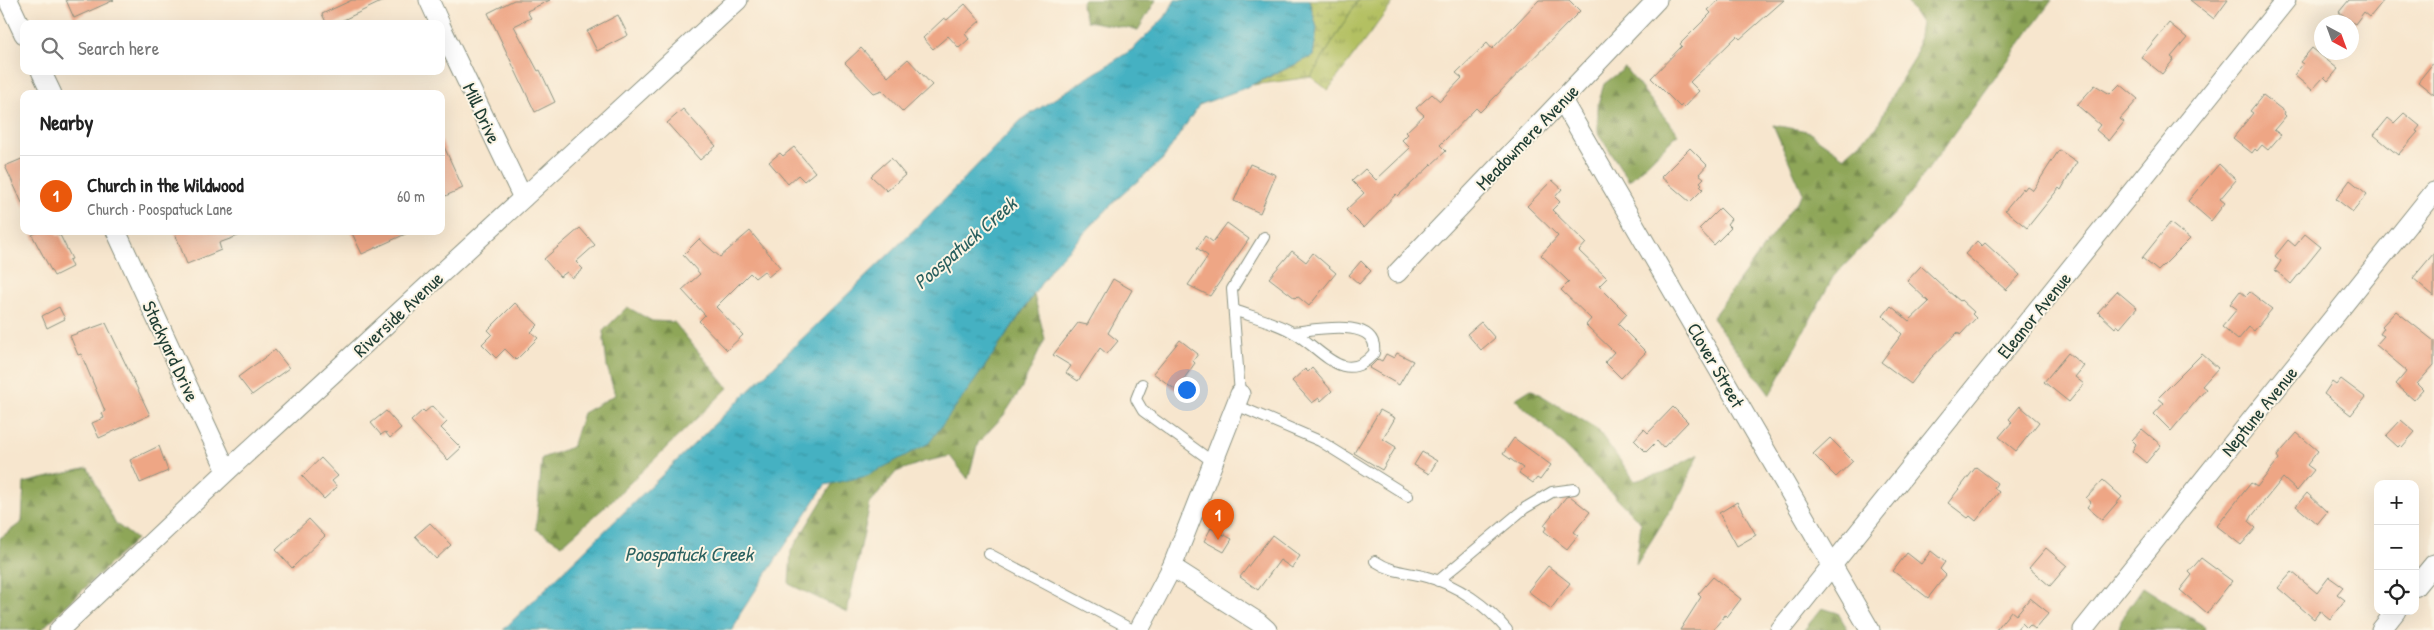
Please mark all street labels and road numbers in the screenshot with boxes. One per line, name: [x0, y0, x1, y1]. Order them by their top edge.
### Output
street label: Meadowmere Avenue: [1470, 78, 1585, 196]
street label: Mill Drive: [457, 79, 507, 148]
street label: Riverside Avenue: [347, 265, 449, 363]
street label: Eleanor Avenue: [1991, 266, 2077, 364]
street label: Stackyard Drive: [136, 296, 206, 406]
street label: Clover Street: [1681, 318, 1751, 413]
street label: Neptune Avenue: [2215, 360, 2304, 461]

